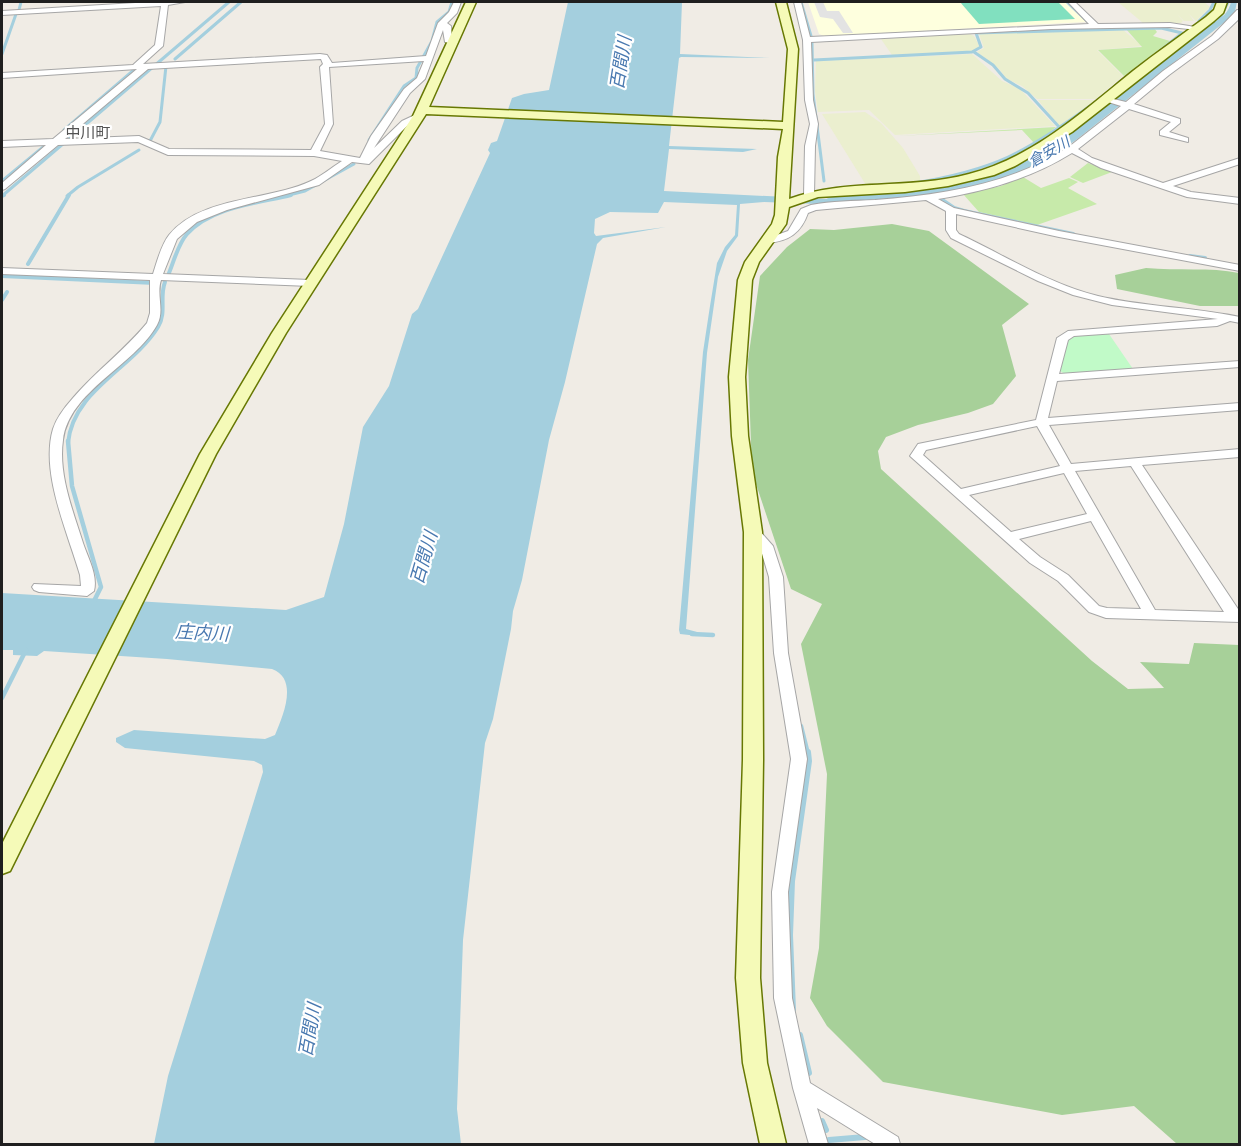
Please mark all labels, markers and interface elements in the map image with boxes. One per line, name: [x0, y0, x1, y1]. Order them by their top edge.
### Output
water label: 百間川: [606, 33, 636, 91]
district label: 中川町: [65, 124, 111, 142]
water label: 倉安川: [1025, 132, 1075, 171]
water label: 百間川: [406, 527, 443, 587]
water label: 庄内川: [174, 621, 232, 646]
water label: 百間川: [294, 1000, 326, 1058]

